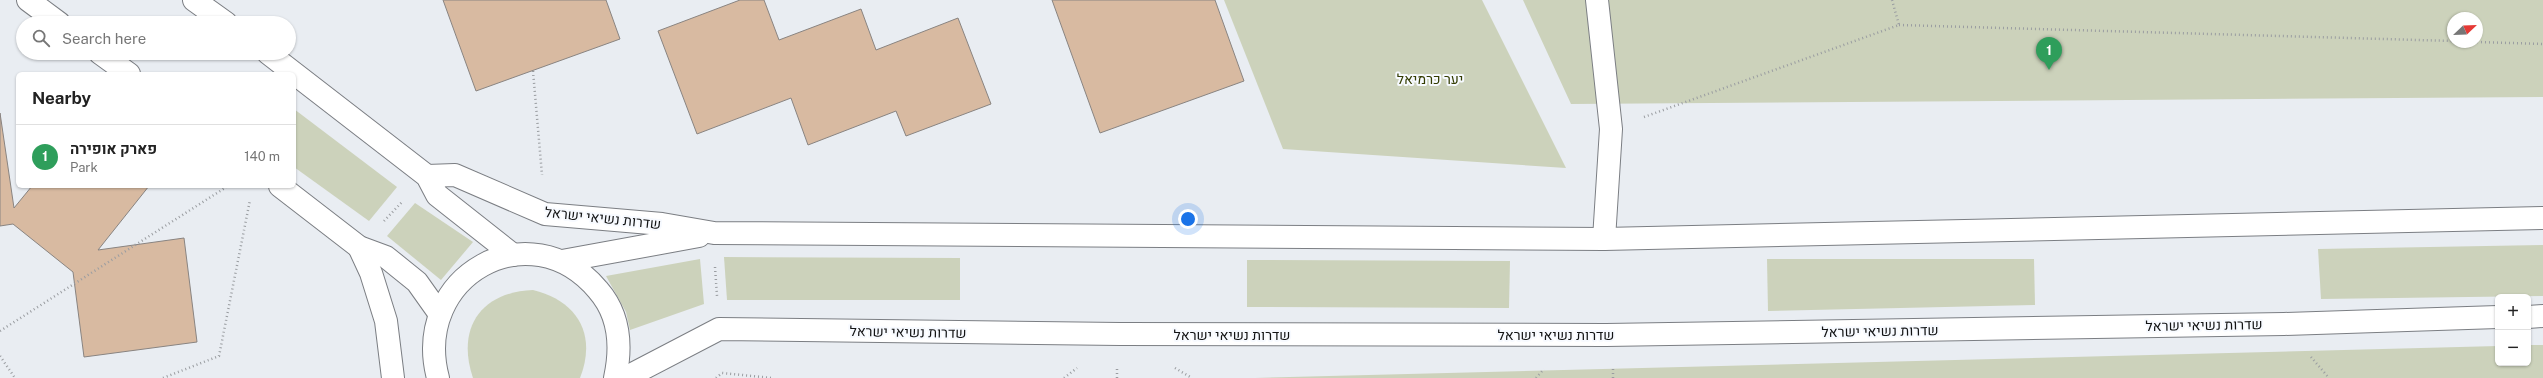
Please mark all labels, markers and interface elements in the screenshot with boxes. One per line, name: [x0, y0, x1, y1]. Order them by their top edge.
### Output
north arrow: [2447, 12, 2483, 48]
search box: [16, 16, 296, 60]
icon: search: [30, 27, 52, 49]
text: Search here: [62, 30, 146, 47]
pin: 1: [2036, 37, 2062, 70]
park label: יער כרמיאל: [1397, 71, 1463, 87]
text: Nearby: [32, 88, 91, 108]
text: פארק אופירה: [70, 140, 157, 157]
text: 1: [42, 149, 48, 164]
text: 140 m: [244, 149, 280, 164]
text: Park: [70, 160, 98, 175]
street label: שדרות נשיאי ישראל: [544, 204, 662, 232]
your location: [1178, 209, 1198, 229]
map controls: [2495, 294, 2531, 366]
button: +: [2495, 294, 2531, 330]
street label: שדרות נשיאי ישראל: [2145, 316, 2263, 334]
street label: שדרות נשיאי ישראל: [1821, 322, 1939, 340]
street label: שדרות נשיאי ישראל: [849, 323, 967, 341]
street label: שדרות נשיאי ישראל: [1174, 327, 1290, 343]
street label: שדרות נשיאי ישראל: [1498, 327, 1614, 343]
button: −: [2495, 330, 2531, 366]

